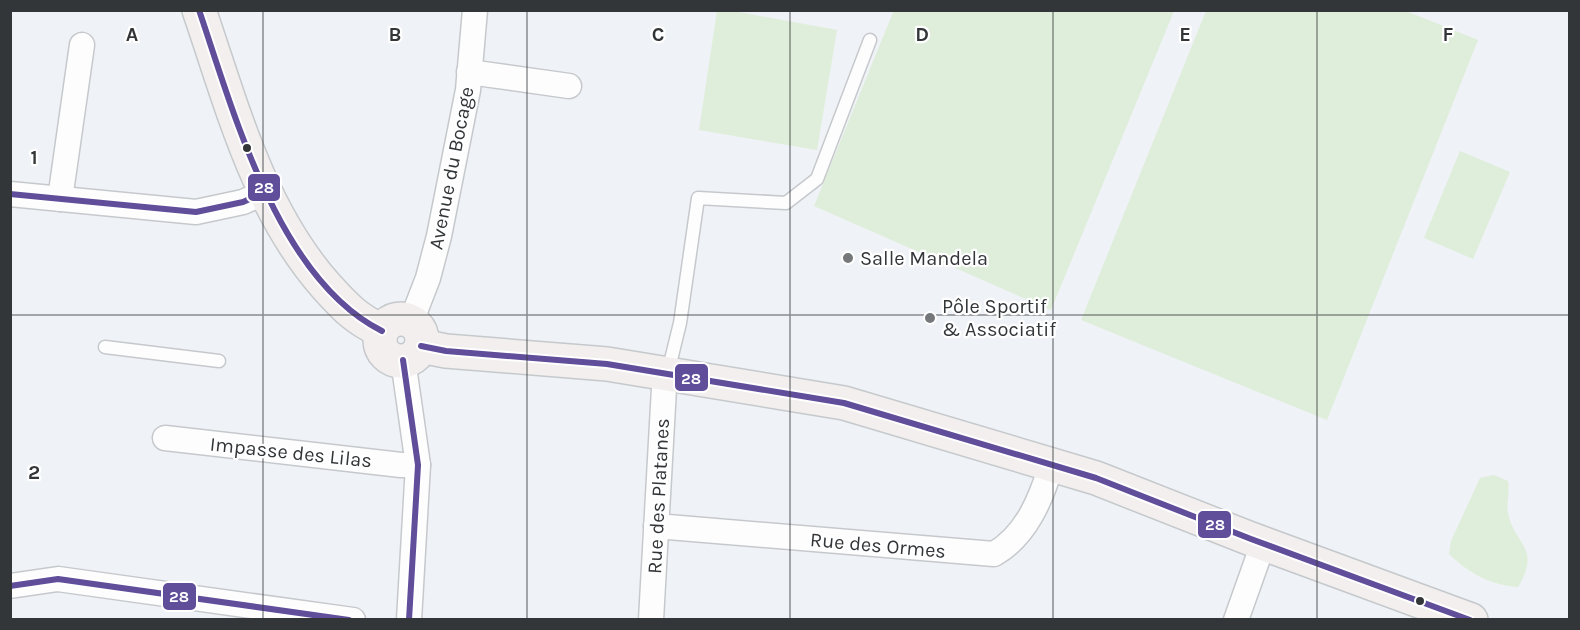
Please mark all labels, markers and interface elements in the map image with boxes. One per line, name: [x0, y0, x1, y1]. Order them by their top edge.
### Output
text: A: [126, 23, 139, 46]
text: B: [389, 23, 401, 46]
text: C: [652, 23, 664, 46]
text: D: [915, 23, 929, 46]
text: E: [1179, 23, 1191, 46]
text: F: [1443, 23, 1454, 46]
street label: Avenue du Bocage: [424, 85, 479, 252]
unlabelled marker: [241, 142, 253, 154]
text: 1: [30, 146, 38, 169]
line badge: 28: [247, 173, 281, 202]
text: 28: [254, 178, 274, 197]
place label: Salle Mandela: [860, 247, 988, 270]
marker: Salle Mandela: [841, 251, 855, 265]
place label: Pôle Sportif & Associatif: [942, 295, 1056, 341]
marker: Pôle Sportif & Associatif: [923, 311, 937, 325]
line badge: 28: [674, 363, 709, 392]
text: 28: [681, 369, 701, 388]
street label: Rue des Platanes: [643, 418, 674, 574]
street label: Impasse des Lilas: [209, 433, 373, 472]
text: 2: [28, 461, 40, 484]
line badge: 28: [1197, 510, 1232, 539]
text: 28: [1205, 515, 1225, 534]
street label: Rue des Ormes: [809, 528, 947, 563]
line badge: 28: [162, 582, 197, 611]
text: 28: [169, 587, 189, 606]
unlabelled marker: [1414, 595, 1426, 607]

